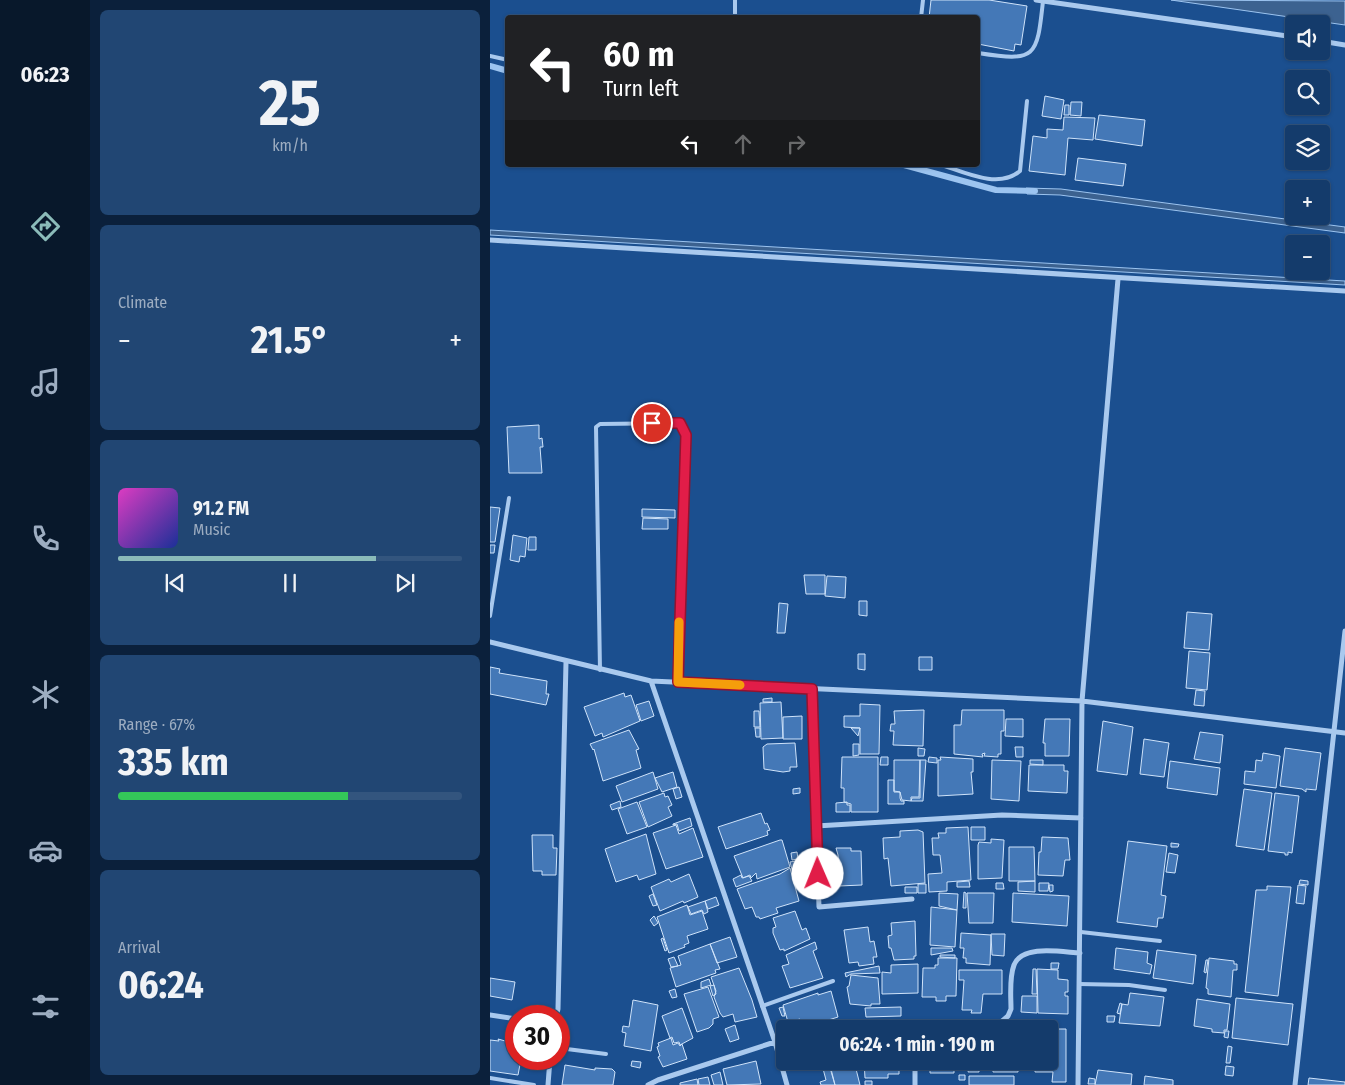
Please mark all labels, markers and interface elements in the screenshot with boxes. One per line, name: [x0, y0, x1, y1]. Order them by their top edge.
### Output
map controls: [1285, 15, 1330, 280]
button: sound: [1285, 15, 1330, 60]
text: 60 m: [603, 33, 674, 75]
icon: left: [520, 35, 585, 100]
text: 06:23: [20, 61, 70, 88]
text: 25: [259, 64, 321, 142]
button: search: [1285, 70, 1330, 115]
text: Turn left: [603, 75, 679, 102]
button: layers: [1285, 125, 1330, 170]
icon: left: [676, 130, 704, 158]
icon: ahead: [729, 130, 757, 158]
icon: right: [782, 130, 810, 158]
text: km/h: [272, 136, 308, 155]
button: +: [1285, 180, 1330, 225]
icon: directions: [28, 209, 63, 244]
button: −: [1285, 235, 1330, 280]
text: Climate: [118, 293, 167, 312]
text: 21.5°: [251, 317, 329, 363]
text: −: [118, 324, 131, 357]
text: +: [449, 324, 462, 357]
icon: music: [28, 365, 63, 400]
pin: [631, 402, 673, 444]
icon: arrive: [638, 409, 666, 437]
text: 91.2 FM: [193, 497, 249, 520]
text: Music: [193, 520, 230, 539]
icon: phone: [28, 521, 63, 556]
icon: previous: [161, 569, 189, 597]
icon: pause: [276, 569, 304, 597]
icon: next: [391, 569, 419, 597]
icon: climate: [28, 677, 63, 712]
text: Range · 67%: [118, 715, 195, 734]
text: 335 km: [118, 739, 229, 785]
icon: car: [28, 833, 63, 868]
position arrow: [791, 847, 843, 899]
text: Arrival: [118, 938, 160, 957]
text: 06:24: [118, 962, 204, 1008]
icon: filters: [28, 989, 63, 1024]
speed limit sign: 30: [505, 1005, 570, 1070]
text: 06:24 · 1 min · 190 m: [839, 1033, 995, 1056]

